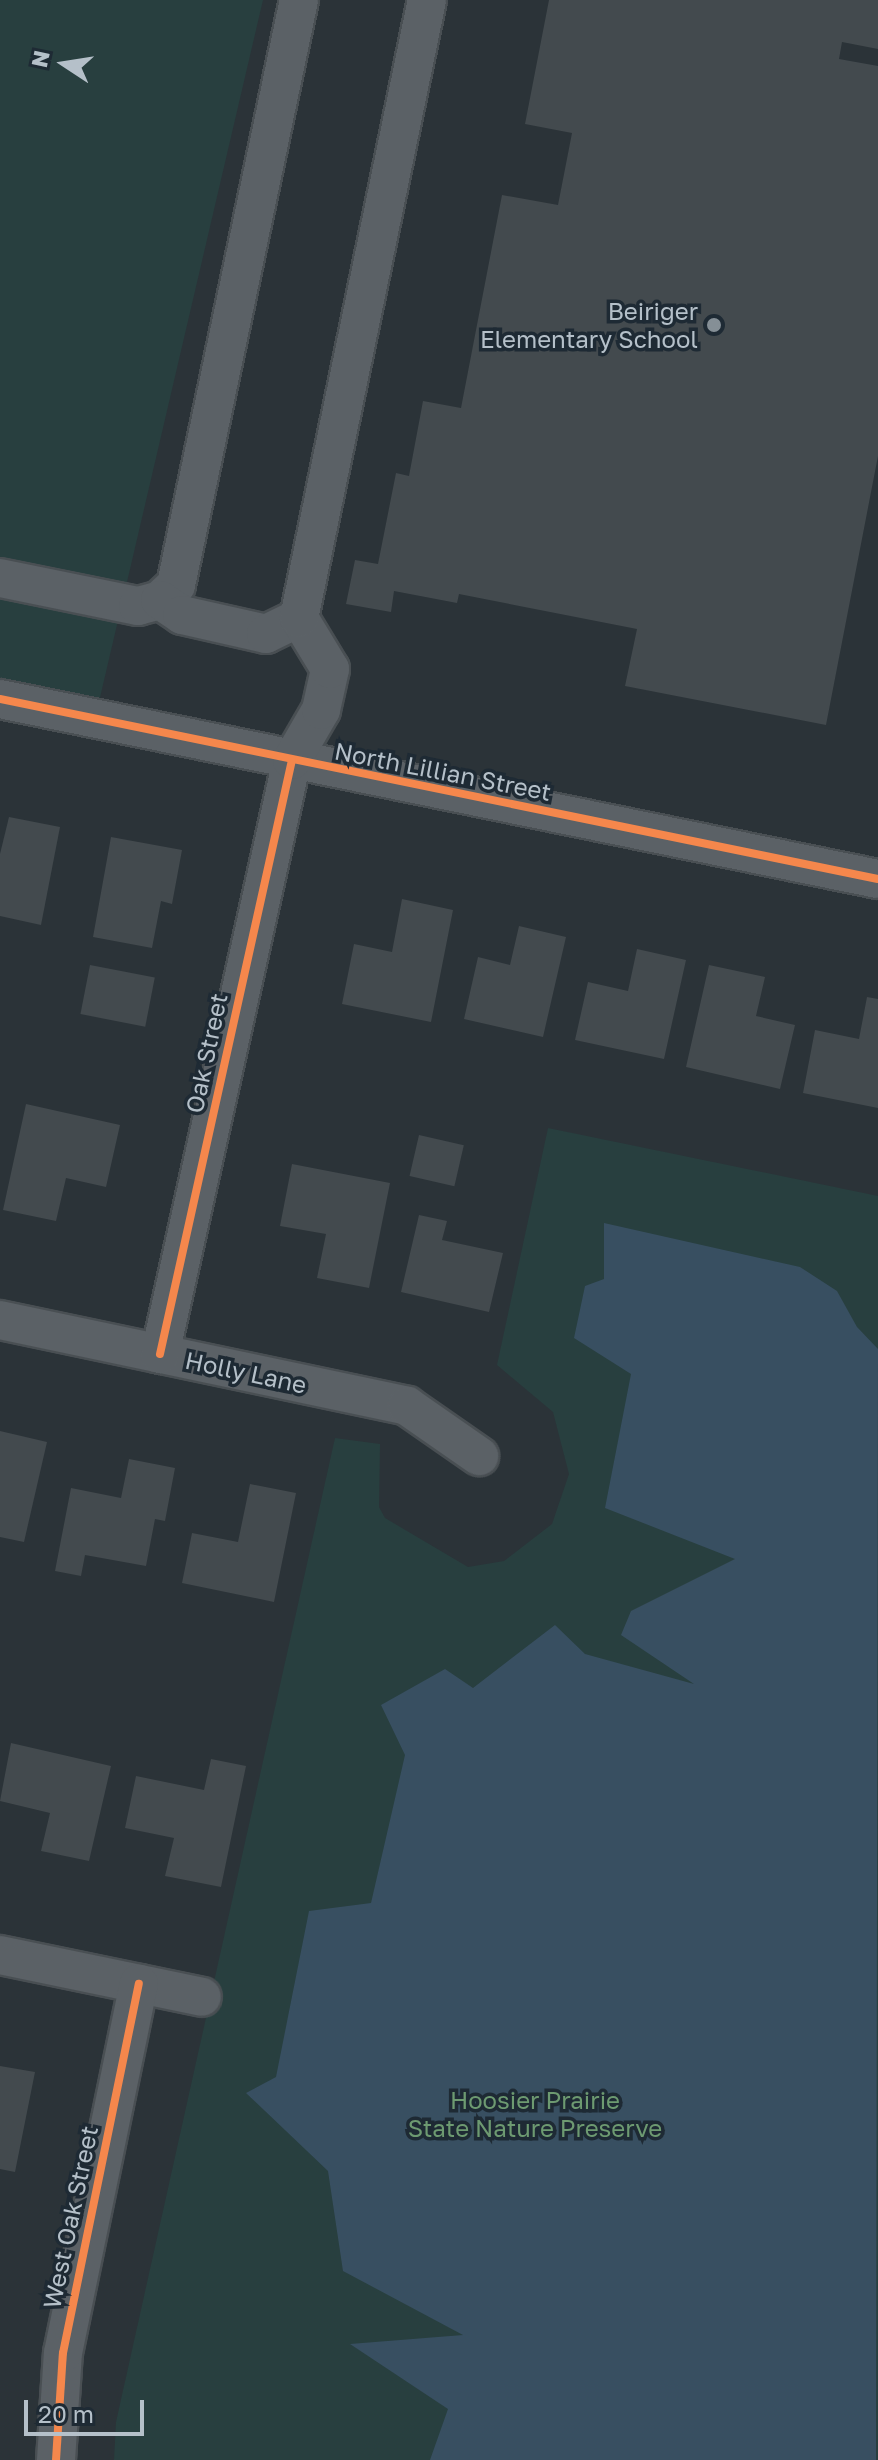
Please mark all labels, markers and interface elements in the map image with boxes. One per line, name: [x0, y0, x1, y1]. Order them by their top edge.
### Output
north arrow: [24, 24, 104, 104]
text: N: [25, 48, 55, 70]
place label: Beiriger Elementary School: [480, 297, 698, 353]
marker: Beiriger Elementary School: [705, 316, 723, 334]
street label: North Lillian Street: [332, 736, 554, 806]
street label: Oak Street: [179, 990, 233, 1116]
street label: Holly Lane: [183, 1345, 309, 1399]
park label: Hoosier Prairie State Nature Preserve: [408, 2086, 662, 2142]
street label: West Oak Street: [37, 2123, 103, 2311]
scale bar: [28, 2384, 148, 2434]
text: 20 m: [38, 2399, 94, 2428]

